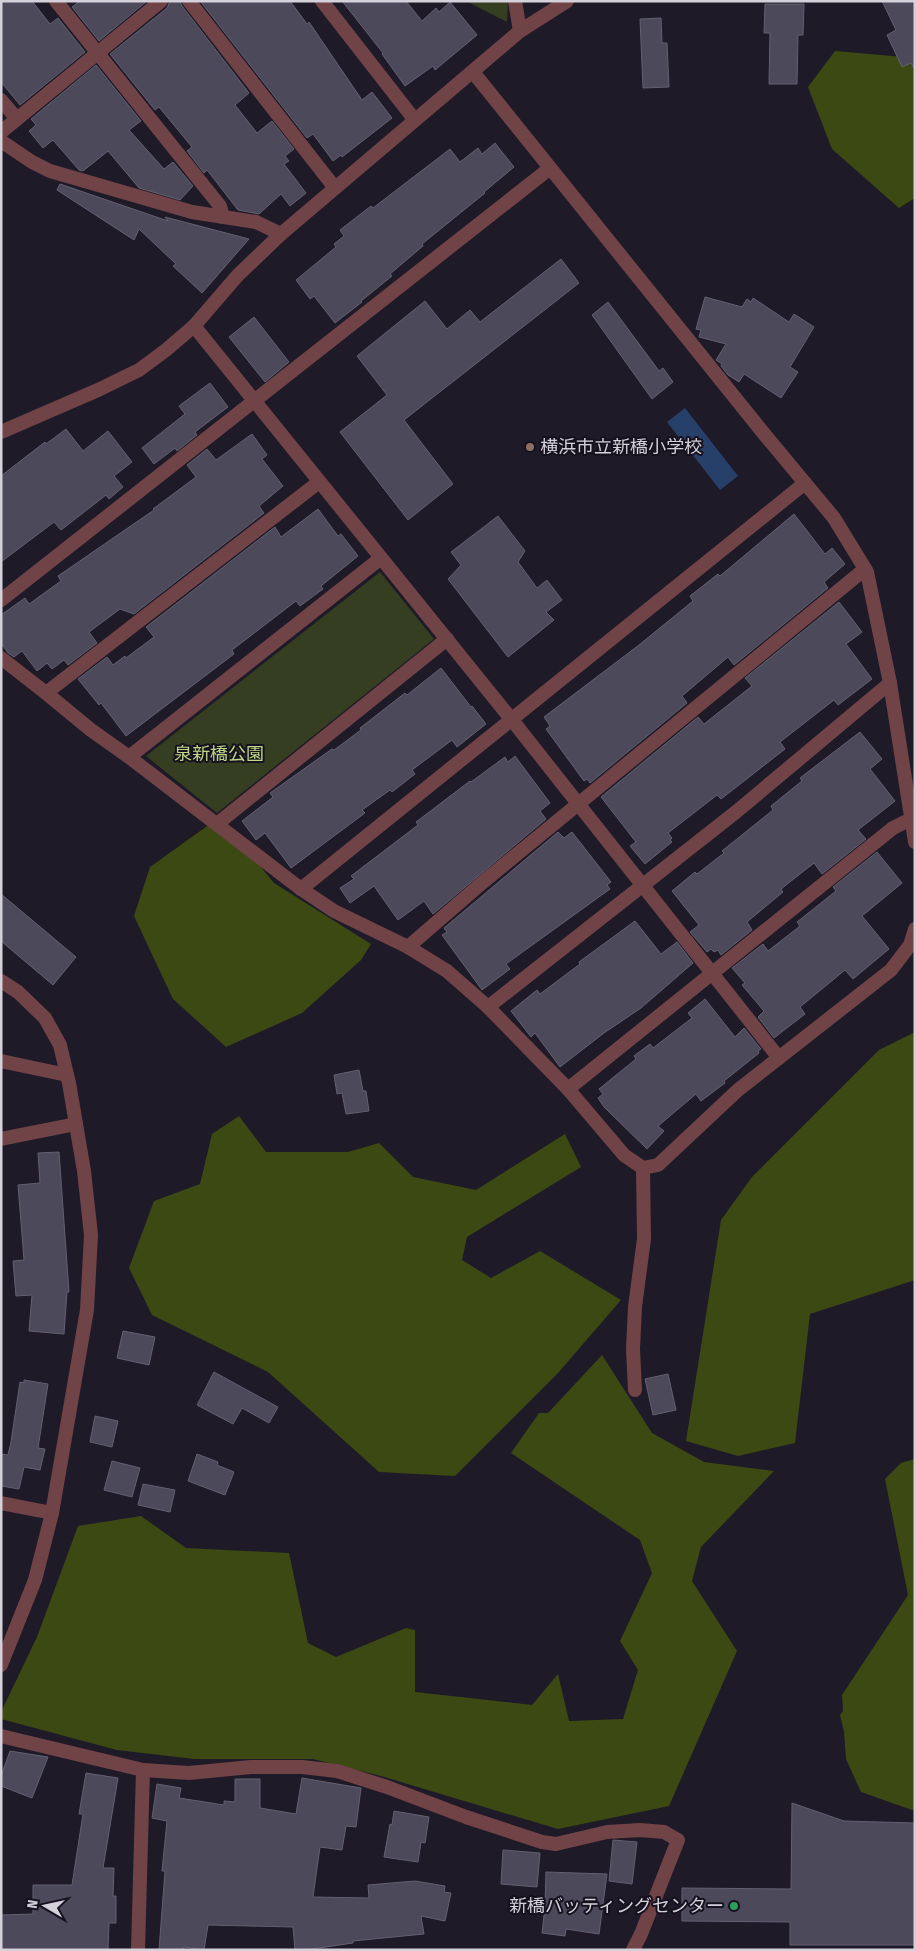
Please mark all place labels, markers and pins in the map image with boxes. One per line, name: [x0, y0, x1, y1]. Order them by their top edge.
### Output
place label: 横浜市立新橋小学校: [540, 436, 702, 458]
marker: 横浜市立新橋小学校: [524, 441, 536, 453]
place label: 新橋バッティングセンター: [509, 1895, 724, 1917]
marker: 新橋バッティングセンター: [728, 1900, 740, 1912]

